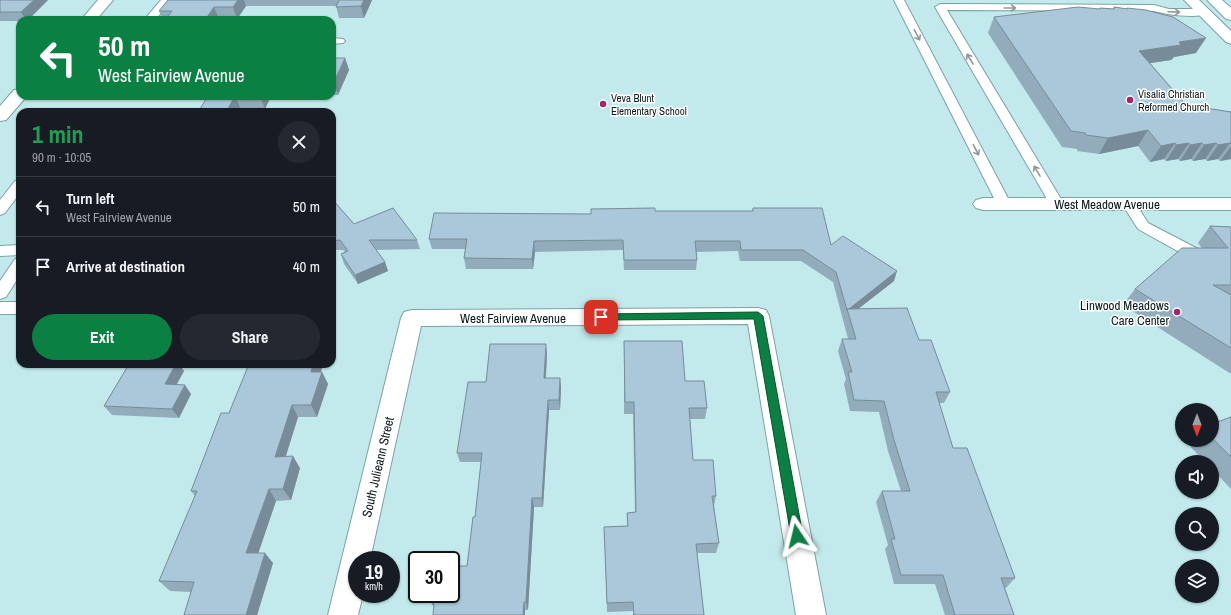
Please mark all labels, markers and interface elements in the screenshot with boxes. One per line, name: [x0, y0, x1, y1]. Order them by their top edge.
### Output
one-way arrow: [1003, 4, 1016, 12]
one-way arrow: [1167, 8, 1180, 16]
text: 50 m: [98, 27, 150, 65]
one-way arrow: [914, 28, 921, 40]
icon: left: [32, 32, 84, 84]
one-way arrow: [966, 53, 974, 65]
text: West Fairview Avenue: [98, 63, 244, 88]
place label: Visalia Christian Reformed Church: [1138, 87, 1209, 114]
place label: Veva Blunt Elementary School: [611, 91, 687, 118]
marker: Visalia Christian Reformed Church: [1125, 95, 1135, 105]
marker: Veva Blunt Elementary School: [598, 99, 608, 109]
text: 1 min: [32, 118, 83, 150]
button: close: [278, 121, 320, 163]
one-way arrow: [973, 144, 980, 156]
text: 90 m · 10:05: [32, 149, 91, 166]
one-way arrow: [1032, 165, 1040, 177]
text: Turn left: [66, 188, 114, 209]
icon: left: [32, 196, 54, 218]
text: 50 m: [293, 196, 320, 217]
street label: West Meadow Avenue: [1054, 196, 1160, 213]
text: West Fairview Avenue: [66, 209, 172, 226]
icon: arrive: [32, 256, 54, 278]
text: Arrive at destination: [66, 256, 185, 277]
text: 40 m: [293, 256, 320, 277]
place label: Linwood Meadows Care Center: [1080, 297, 1169, 329]
pin: [584, 300, 618, 334]
icon: arrive: [590, 306, 612, 328]
marker: Linwood Meadows Care Center: [1172, 307, 1182, 317]
street label: West Fairview Avenue: [460, 310, 566, 327]
button: Exit: [32, 314, 172, 360]
button: Share: [180, 314, 320, 360]
north arrow: [1175, 403, 1219, 447]
map controls: [1175, 403, 1219, 603]
street label: South Julieann Street: [358, 415, 398, 519]
button: sound: [1175, 455, 1219, 499]
button: search: [1175, 507, 1219, 551]
position arrow: [776, 515, 818, 557]
speed limit sign: 30: [408, 551, 460, 603]
text: 19: [365, 558, 383, 585]
button: layers: [1175, 559, 1219, 603]
text: km/h: [365, 580, 383, 593]

